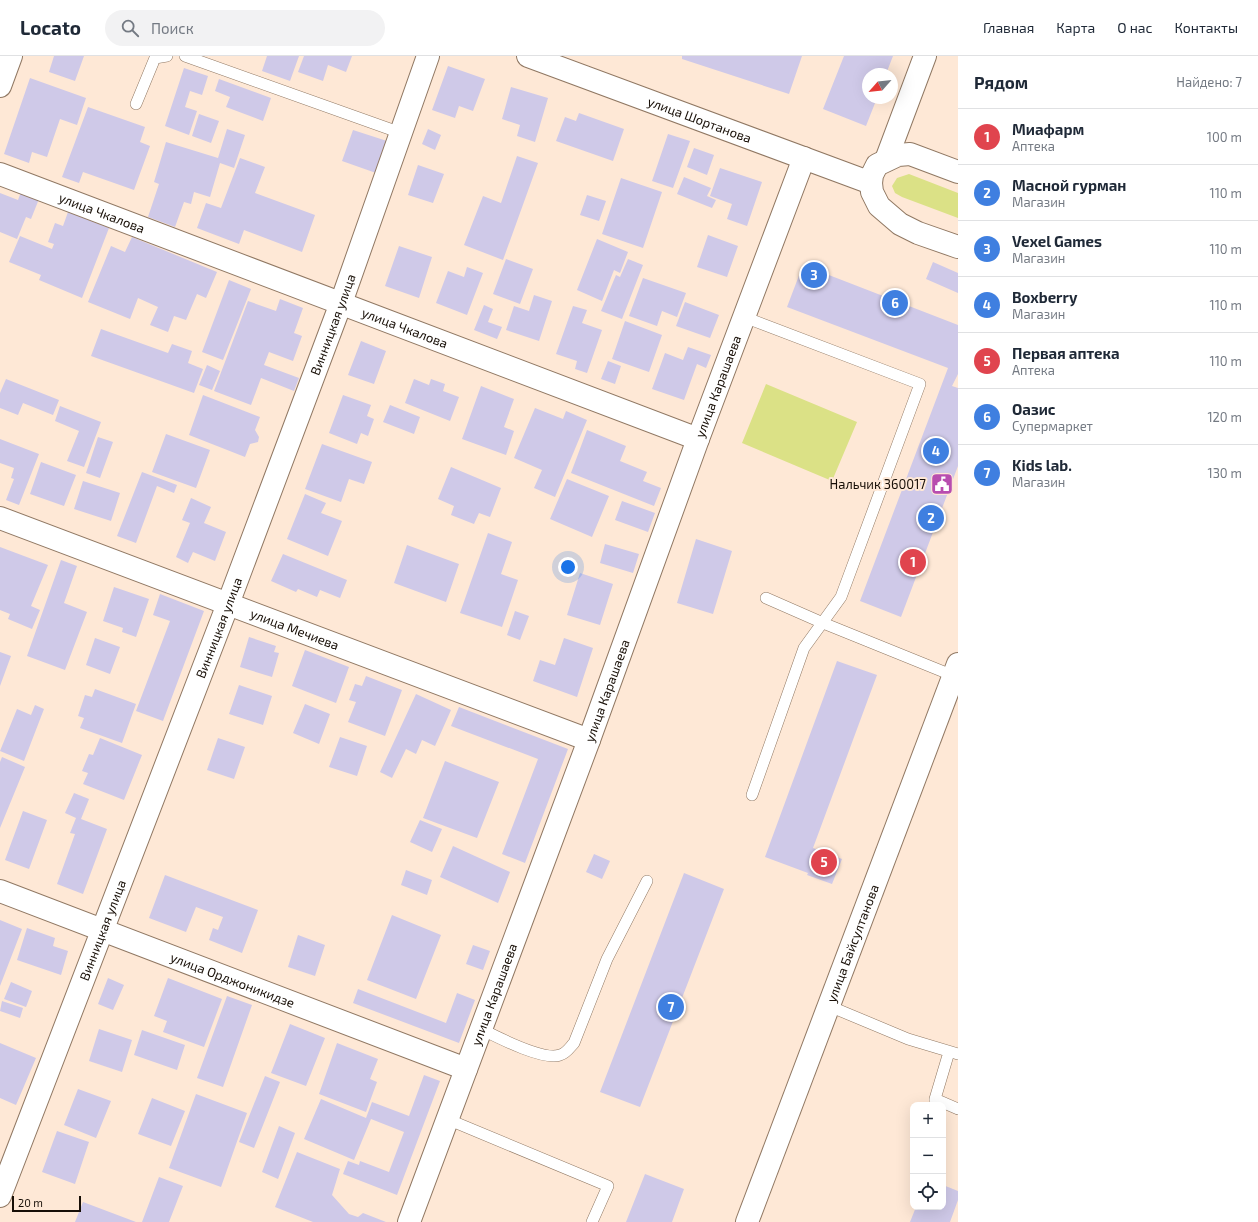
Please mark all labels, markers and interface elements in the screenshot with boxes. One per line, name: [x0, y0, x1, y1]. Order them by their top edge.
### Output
search box: [105, 10, 385, 46]
text: Locato: [20, 16, 81, 39]
icon: search: [119, 17, 141, 39]
text: Поиск: [151, 19, 194, 37]
text: Главная: [983, 19, 1034, 36]
text: Карта: [1056, 19, 1095, 36]
text: О нас: [1117, 19, 1153, 36]
text: Контакты: [1175, 19, 1238, 36]
north arrow: [862, 68, 898, 104]
text: Рядом: [974, 72, 1028, 92]
text: Найдено: 7: [1176, 74, 1242, 90]
street label: улица Шортанова: [646, 93, 754, 146]
text: Миафарм: [1012, 120, 1084, 138]
text: 1: [984, 129, 990, 145]
text: 100 m: [1207, 129, 1242, 145]
text: Аптека: [1012, 138, 1055, 154]
text: Масной гурман: [1012, 176, 1126, 194]
text: 2: [983, 185, 991, 201]
text: 110 m: [1210, 185, 1242, 201]
street label: улица Чкалова: [57, 189, 147, 236]
text: Магазин: [1012, 194, 1065, 210]
text: Vexel Games: [1012, 232, 1102, 250]
text: 3: [983, 241, 991, 257]
text: 110 m: [1210, 241, 1242, 257]
text: Магазин: [1012, 250, 1065, 266]
pin: 3: [801, 260, 827, 290]
street label: Винницкая улица: [307, 272, 359, 377]
pin: 6: [882, 288, 908, 318]
text: Boxberry: [1012, 288, 1077, 306]
text: 4: [983, 297, 991, 313]
text: 110 m: [1210, 297, 1242, 313]
street label: улица Чкалова: [360, 304, 450, 351]
text: Магазин: [1012, 306, 1065, 322]
street label: улица Карашаева: [691, 333, 744, 440]
text: Первая аптека: [1012, 344, 1120, 362]
text: 5: [983, 353, 991, 369]
text: 110 m: [1210, 353, 1242, 369]
text: Аптека: [1012, 362, 1055, 378]
text: Оазис: [1012, 400, 1055, 418]
text: 6: [983, 409, 991, 425]
text: 120 m: [1207, 409, 1242, 425]
text: Супермаркет: [1012, 418, 1093, 434]
pin: 4: [923, 436, 949, 466]
text: Kids lab.: [1012, 456, 1072, 474]
text: 7: [984, 465, 990, 481]
text: 130 m: [1207, 465, 1242, 481]
public building icon: Нальчик 360017: [929, 471, 955, 497]
text: Магазин: [1012, 474, 1065, 490]
place label: Нальчик 360017: [830, 476, 926, 492]
pin: 2: [918, 503, 944, 533]
pin: 1: [900, 547, 926, 577]
your location: [558, 557, 578, 577]
street label: Винницкая улица: [192, 575, 245, 680]
street label: улица Мечиева: [248, 605, 341, 653]
street label: улица Карашаева: [581, 637, 633, 744]
pin: 5: [811, 847, 837, 877]
street label: Винницкая улица: [76, 877, 129, 983]
street label: улица Байсултанова: [823, 882, 882, 1005]
street label: улица Карашаева: [468, 941, 520, 1048]
street label: улица Орджоникидзе: [168, 949, 297, 1011]
pin: 7: [658, 992, 684, 1022]
map controls: [910, 1102, 946, 1210]
button: +: [910, 1102, 946, 1138]
button: −: [910, 1138, 946, 1174]
button: locate: [910, 1174, 946, 1210]
scale bar: [12, 1194, 81, 1213]
text: 20 m: [18, 1196, 43, 1209]

